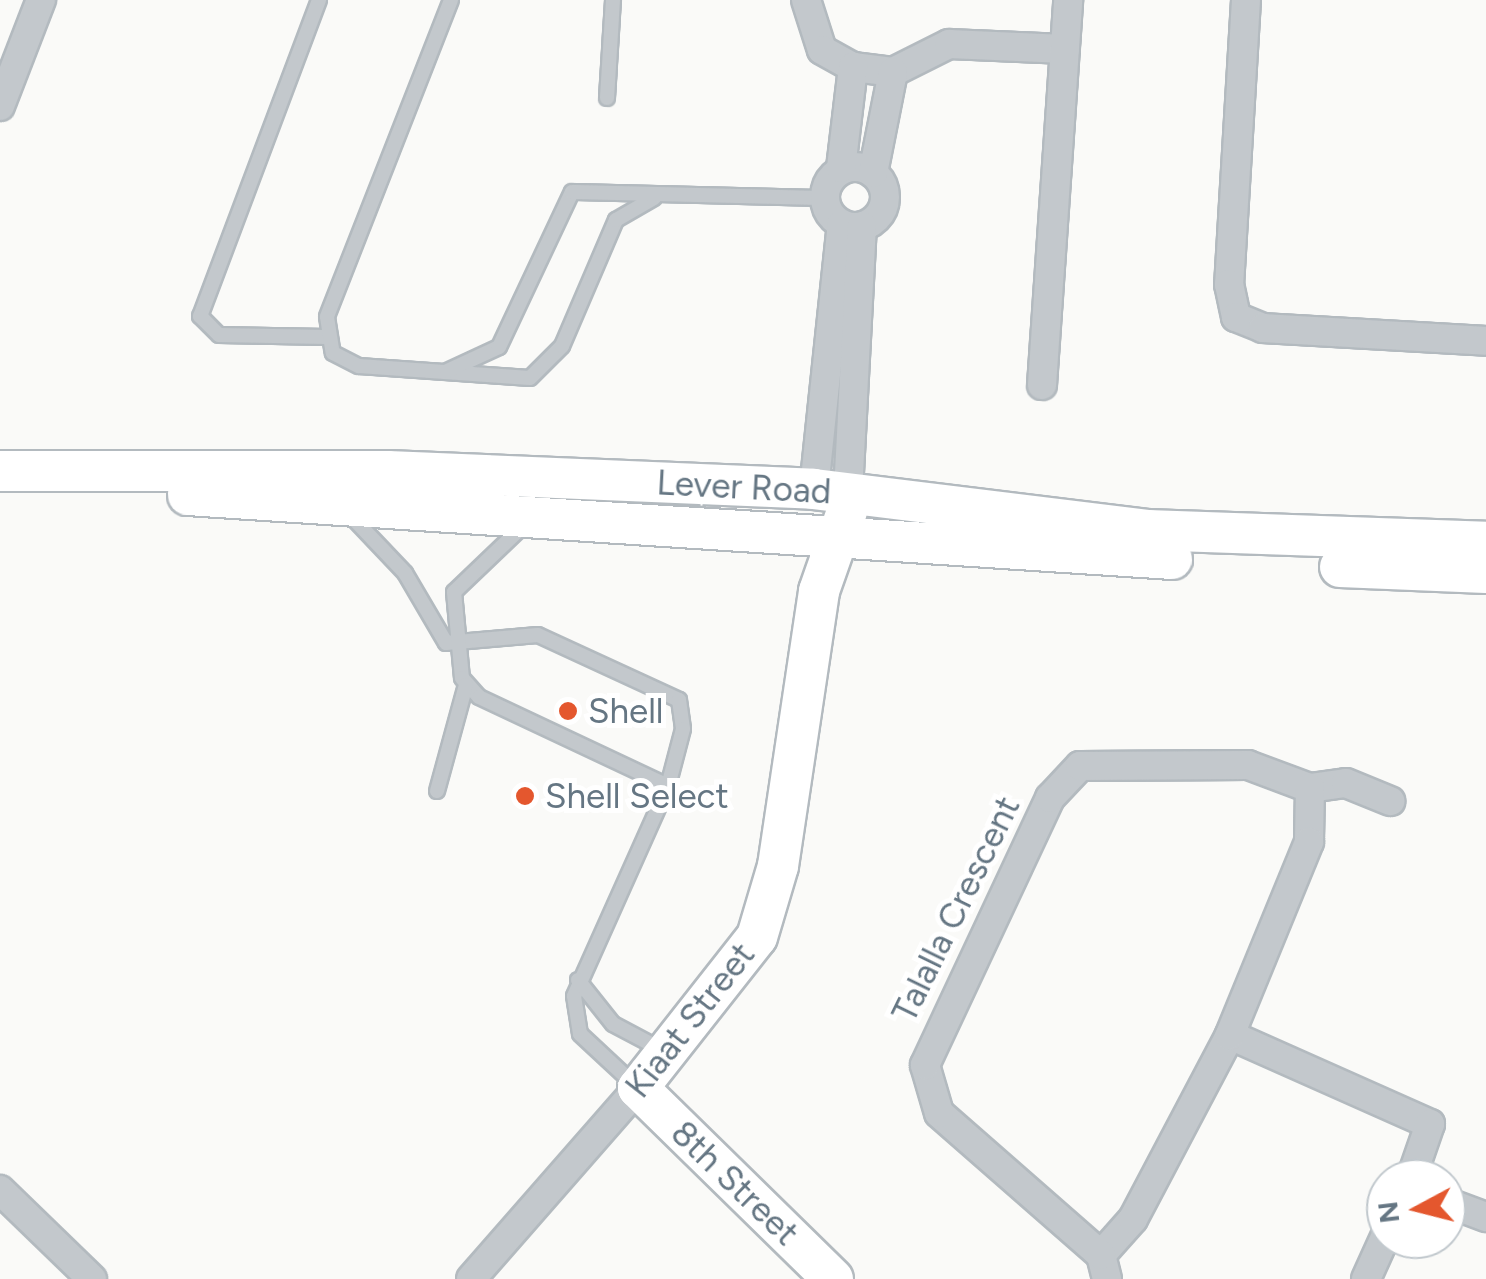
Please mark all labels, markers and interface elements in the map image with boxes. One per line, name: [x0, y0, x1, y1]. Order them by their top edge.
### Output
street label: Lever Road: [656, 461, 832, 513]
place label: Shell: [588, 690, 664, 732]
marker: Shell: [557, 700, 579, 722]
place label: Shell Select: [545, 775, 729, 817]
marker: Shell Select: [514, 785, 536, 807]
street label: Talalla Crescent: [883, 789, 1029, 1029]
street label: Kiaat Street: [616, 934, 764, 1106]
street label: 8th Street: [663, 1112, 807, 1254]
north arrow: [1366, 1159, 1466, 1259]
text: N: [1370, 1200, 1406, 1225]

